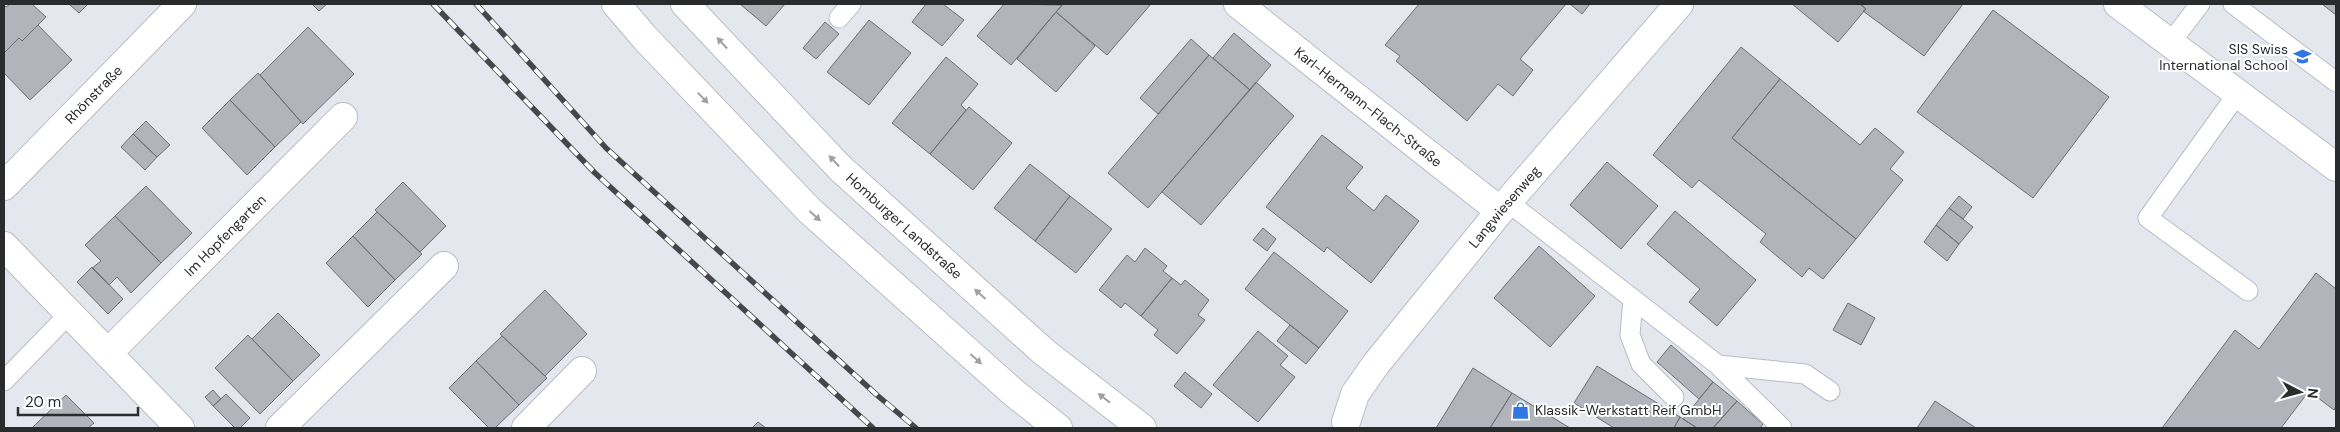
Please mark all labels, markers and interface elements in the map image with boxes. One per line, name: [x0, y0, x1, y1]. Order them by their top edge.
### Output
one-way arrow: [716, 37, 728, 49]
place label: SIS Swiss International School: [2159, 40, 2288, 74]
street label: Karl-Hermann-Flach-Straße: [1291, 43, 1446, 171]
school or university icon: SIS Swiss International School: [2292, 47, 2312, 67]
street label: Rhönstraße: [61, 61, 126, 128]
one-way arrow: [697, 92, 709, 104]
one-way arrow: [828, 155, 840, 167]
street label: Langwiesenweg: [1465, 162, 1544, 252]
street label: Homburger Landstraße: [842, 169, 966, 283]
street label: Im Hopfengarten: [180, 191, 270, 280]
one-way arrow: [809, 210, 822, 221]
one-way arrow: [974, 288, 986, 300]
one-way arrow: [969, 353, 981, 365]
north arrow: [2275, 367, 2325, 417]
scale bar: [18, 384, 138, 416]
text: N: [2303, 387, 2322, 399]
text: 20 m: [25, 392, 61, 412]
one-way arrow: [1098, 393, 1111, 404]
shop icon: Klassik-Werkstatt Reif GmbH: [1511, 400, 1531, 420]
place label: Klassik-Werkstatt Reif GmbH: [1535, 401, 1721, 419]

